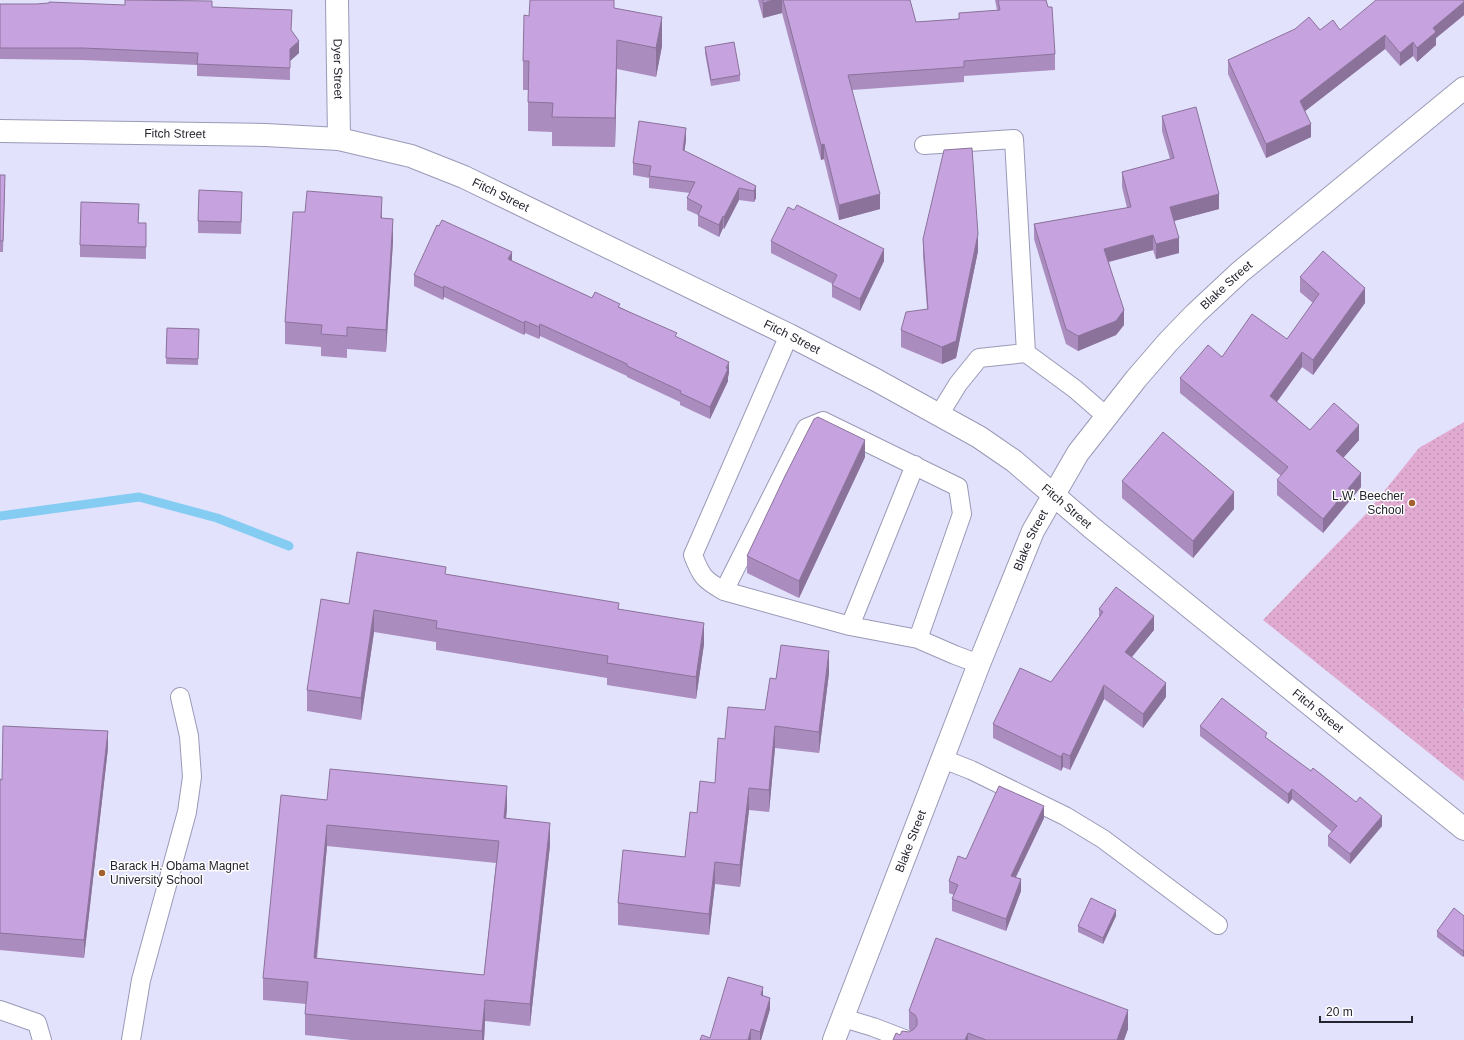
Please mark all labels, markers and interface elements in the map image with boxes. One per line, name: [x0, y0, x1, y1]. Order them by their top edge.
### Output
street label: Dyer Street: [331, 39, 345, 100]
street label: Fitch Street: [144, 126, 206, 141]
street label: Fitch Street: [470, 175, 532, 215]
street label: Blake Street: [1197, 257, 1256, 312]
street label: Fitch Street: [761, 317, 823, 357]
street label: Fitch Street: [1039, 481, 1095, 532]
place label: L.W. Beecher School: [1332, 489, 1404, 517]
marker: L.W. Beecher School: [1407, 498, 1417, 508]
street label: Blake Street: [1011, 507, 1051, 573]
street label: Fitch Street: [1290, 686, 1347, 736]
street label: Blake Street: [892, 808, 929, 874]
place label: Barack H. Obama Magnet University School: [110, 859, 249, 887]
marker: Barack H. Obama Magnet University School: [97, 868, 107, 878]
scale bar: [1320, 998, 1412, 1024]
text: 20 m: [1326, 1005, 1353, 1019]

